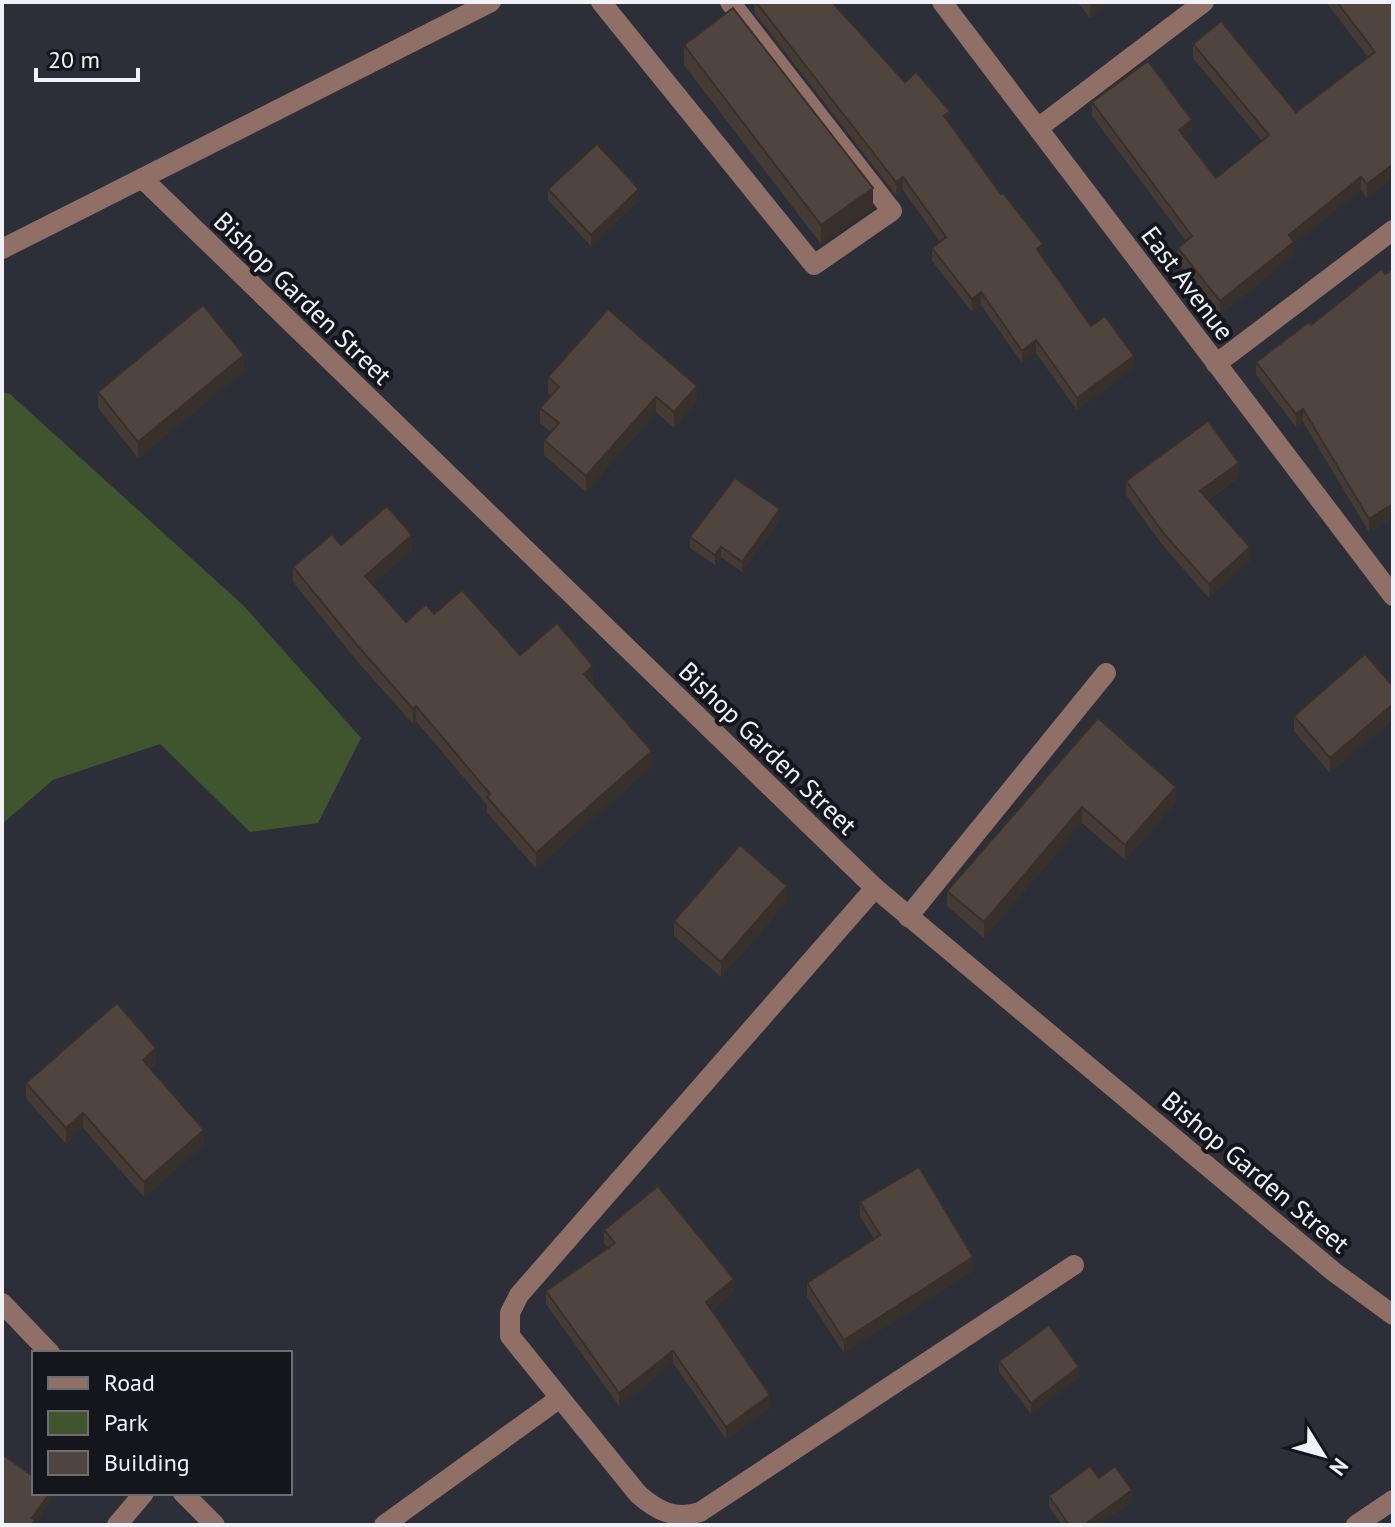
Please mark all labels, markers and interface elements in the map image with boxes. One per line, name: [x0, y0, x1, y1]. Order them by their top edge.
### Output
scale bar: [36, 32, 138, 82]
text: 20 m: [48, 44, 100, 75]
street label: Bishop Garden Street: [207, 205, 399, 392]
street label: East Avenue: [1135, 220, 1241, 346]
street label: Bishop Garden Street: [672, 655, 864, 842]
street label: Bishop Garden Street: [1156, 1084, 1357, 1260]
legend: [32, 1351, 292, 1495]
text: Road: [104, 1367, 155, 1398]
text: Park: [104, 1407, 149, 1438]
north arrow: [1283, 1415, 1363, 1495]
text: Building: [104, 1447, 190, 1478]
text: N: [1323, 1453, 1355, 1481]

